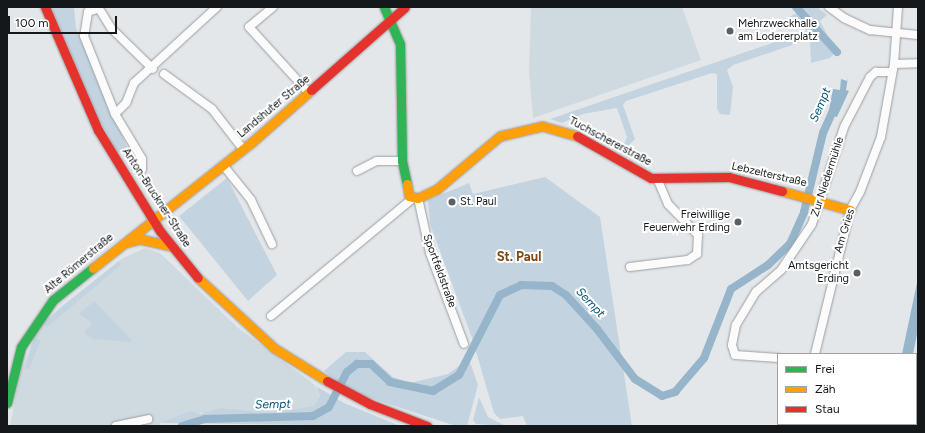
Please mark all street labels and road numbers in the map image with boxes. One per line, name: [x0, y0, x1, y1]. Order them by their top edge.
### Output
street label: Landshuter Straße: [235, 73, 313, 141]
street label: Tuchschererstraße: [567, 115, 653, 169]
street label: Zur Niedermühle: [809, 136, 847, 218]
street label: Anton-Bruckner-Straße: [119, 146, 193, 250]
street label: Lebzelterstraße: [730, 160, 808, 190]
street label: Am Gries: [832, 207, 858, 255]
street label: Alte Römerstraße: [42, 231, 116, 297]
street label: Sportfeldstraße: [420, 232, 458, 310]

